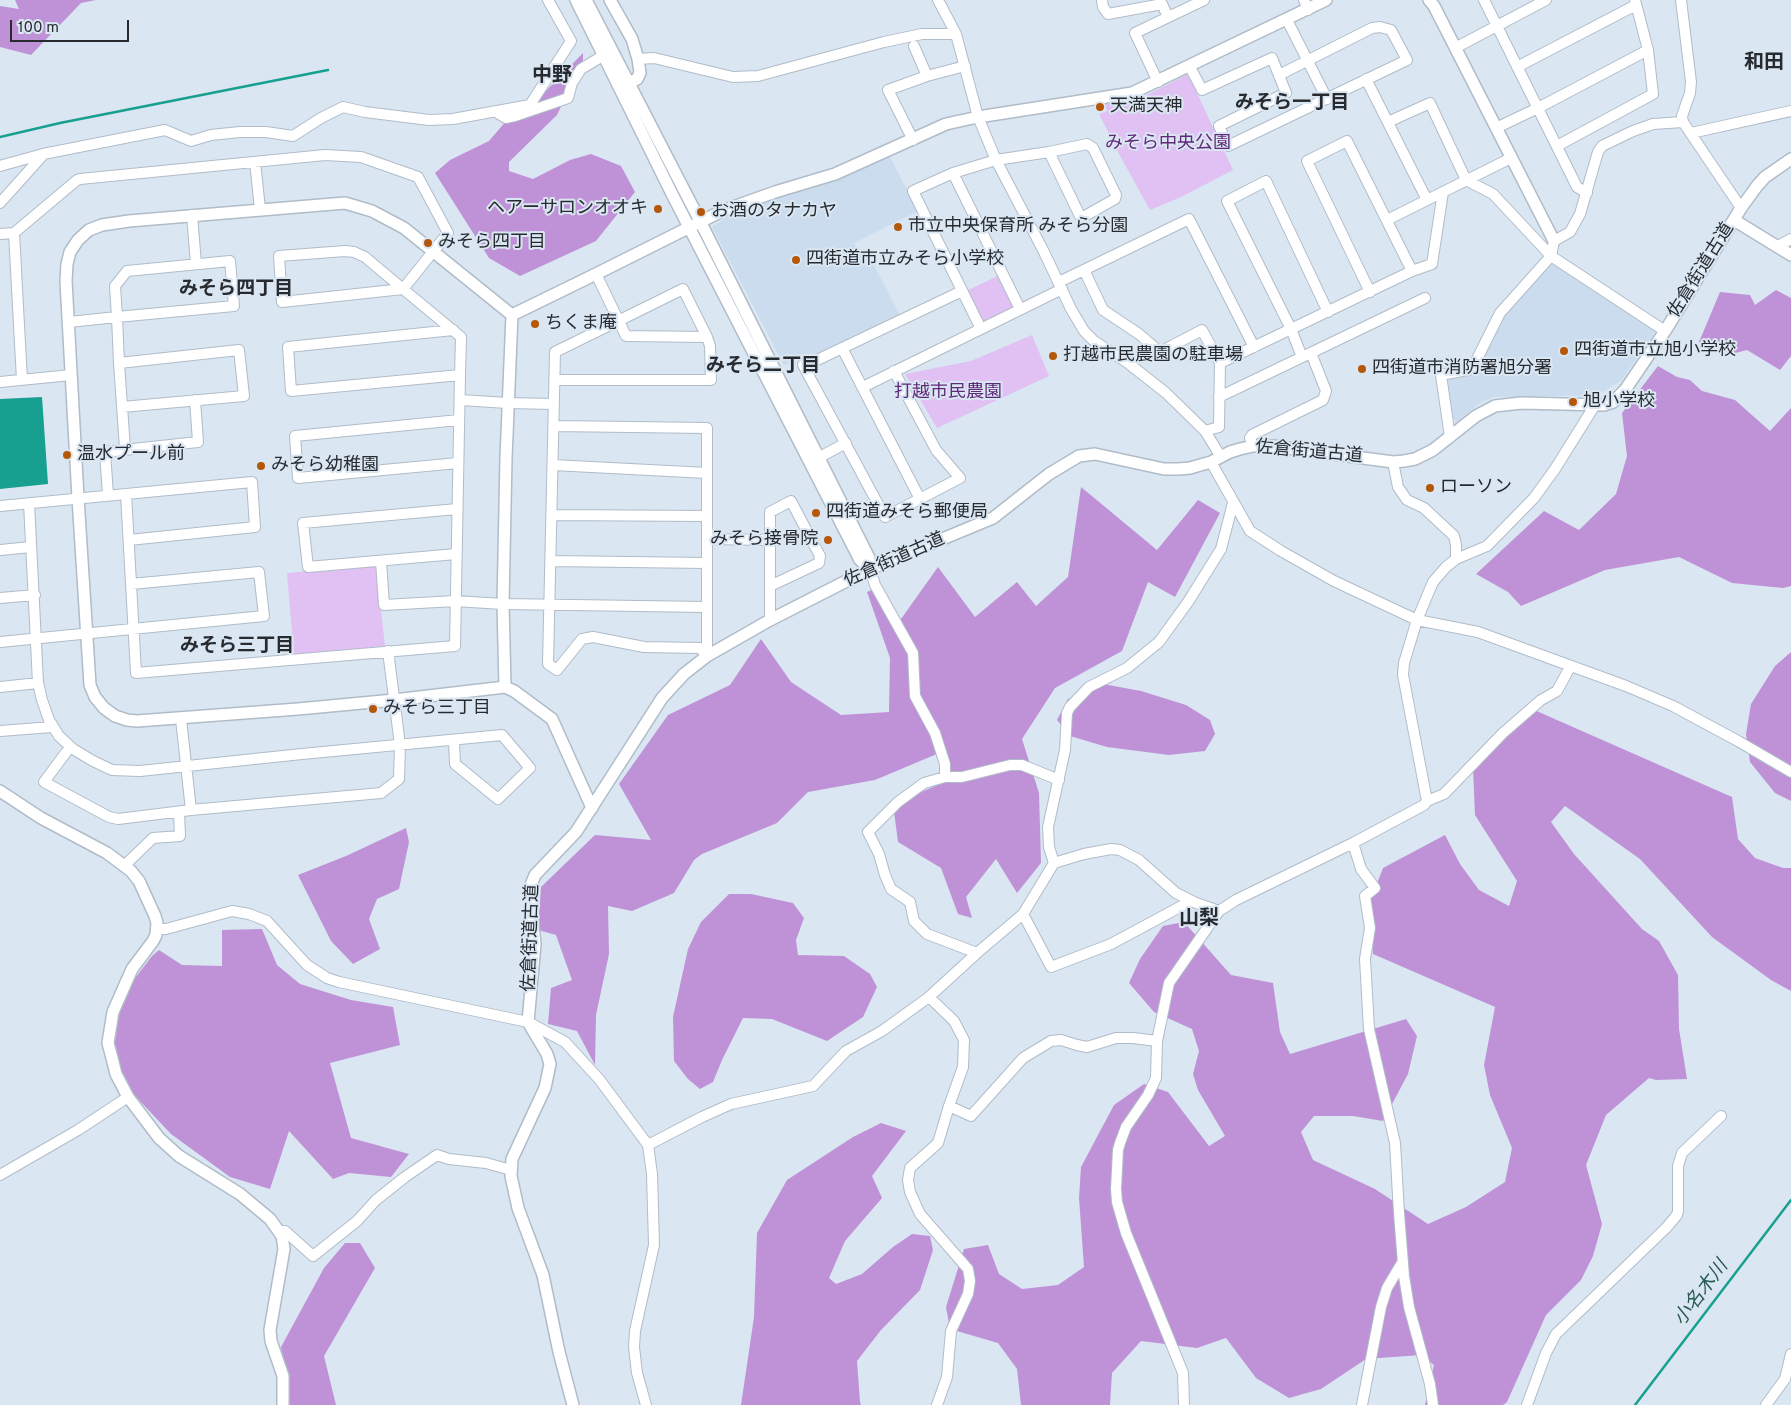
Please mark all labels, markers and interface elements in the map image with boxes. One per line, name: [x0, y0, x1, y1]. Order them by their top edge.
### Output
scale bar: [12, 10, 131, 42]
text: 100 m: [18, 19, 59, 38]
district label: 和田: [1744, 52, 1784, 76]
district label: 中野: [532, 65, 572, 89]
district label: みそら一丁目: [1235, 93, 1349, 115]
place label: 天満天神: [1110, 96, 1182, 118]
marker: 天満天神: [1094, 101, 1106, 113]
park label: みそら中央公園: [1105, 133, 1231, 155]
place label: ヘアーサロンオオキ: [487, 198, 648, 220]
place label: お酒のタナカヤ: [711, 201, 837, 223]
marker: ヘアーサロンオオキ: [652, 203, 664, 215]
marker: お酒のタナカヤ: [695, 206, 707, 218]
place label: 市立中央保育所 みそら分園: [908, 216, 1128, 238]
street label: 佐倉街道古道: [1664, 219, 1740, 323]
marker: 市立中央保育所 みそら分園: [892, 221, 904, 233]
place label: みそら四丁目: [438, 232, 546, 254]
marker: みそら四丁目: [422, 237, 434, 249]
place label: 四街道市立みそら小学校: [806, 249, 1004, 271]
marker: 四街道市立みそら小学校: [790, 254, 802, 266]
district label: みそら四丁目: [179, 279, 293, 301]
place label: ちくま庵: [545, 313, 617, 335]
marker: ちくま庵: [529, 318, 541, 330]
place label: 四街道市立旭小学校: [1574, 340, 1736, 362]
place label: 打越市民農園の駐車場: [1063, 345, 1243, 367]
marker: 四街道市立旭小学校: [1558, 345, 1570, 357]
marker: 打越市民農園の駐車場: [1047, 350, 1059, 362]
district label: みそら二丁目: [706, 356, 820, 378]
place label: 四街道市消防署旭分署: [1372, 358, 1552, 380]
marker: 四街道市消防署旭分署: [1356, 363, 1368, 375]
park label: 打越市民農園: [894, 382, 1002, 404]
place label: 旭小学校: [1583, 391, 1655, 413]
marker: 旭小学校: [1567, 396, 1579, 408]
street label: 佐倉街道古道: [1254, 438, 1364, 468]
place label: 温水プール前: [77, 444, 185, 466]
marker: 温水プール前: [61, 449, 73, 461]
place label: みそら幼稚園: [271, 455, 379, 477]
marker: みそら幼稚園: [255, 460, 267, 472]
place label: ローソン: [1440, 477, 1512, 499]
marker: ローソン: [1424, 482, 1436, 494]
place label: 四街道みそら郵便局: [826, 502, 988, 524]
marker: 四街道みそら郵便局: [810, 507, 822, 519]
place label: みそら接骨院: [710, 529, 818, 551]
street label: 佐倉街道古道: [841, 529, 949, 593]
marker: みそら接骨院: [822, 534, 834, 546]
district label: みそら三丁目: [180, 636, 294, 658]
place label: みそら三丁目: [383, 698, 491, 720]
marker: みそら三丁目: [367, 703, 379, 715]
street label: 佐倉街道古道: [519, 884, 545, 992]
district label: 山梨: [1179, 908, 1219, 932]
water label: 小名木川: [1670, 1257, 1734, 1331]

